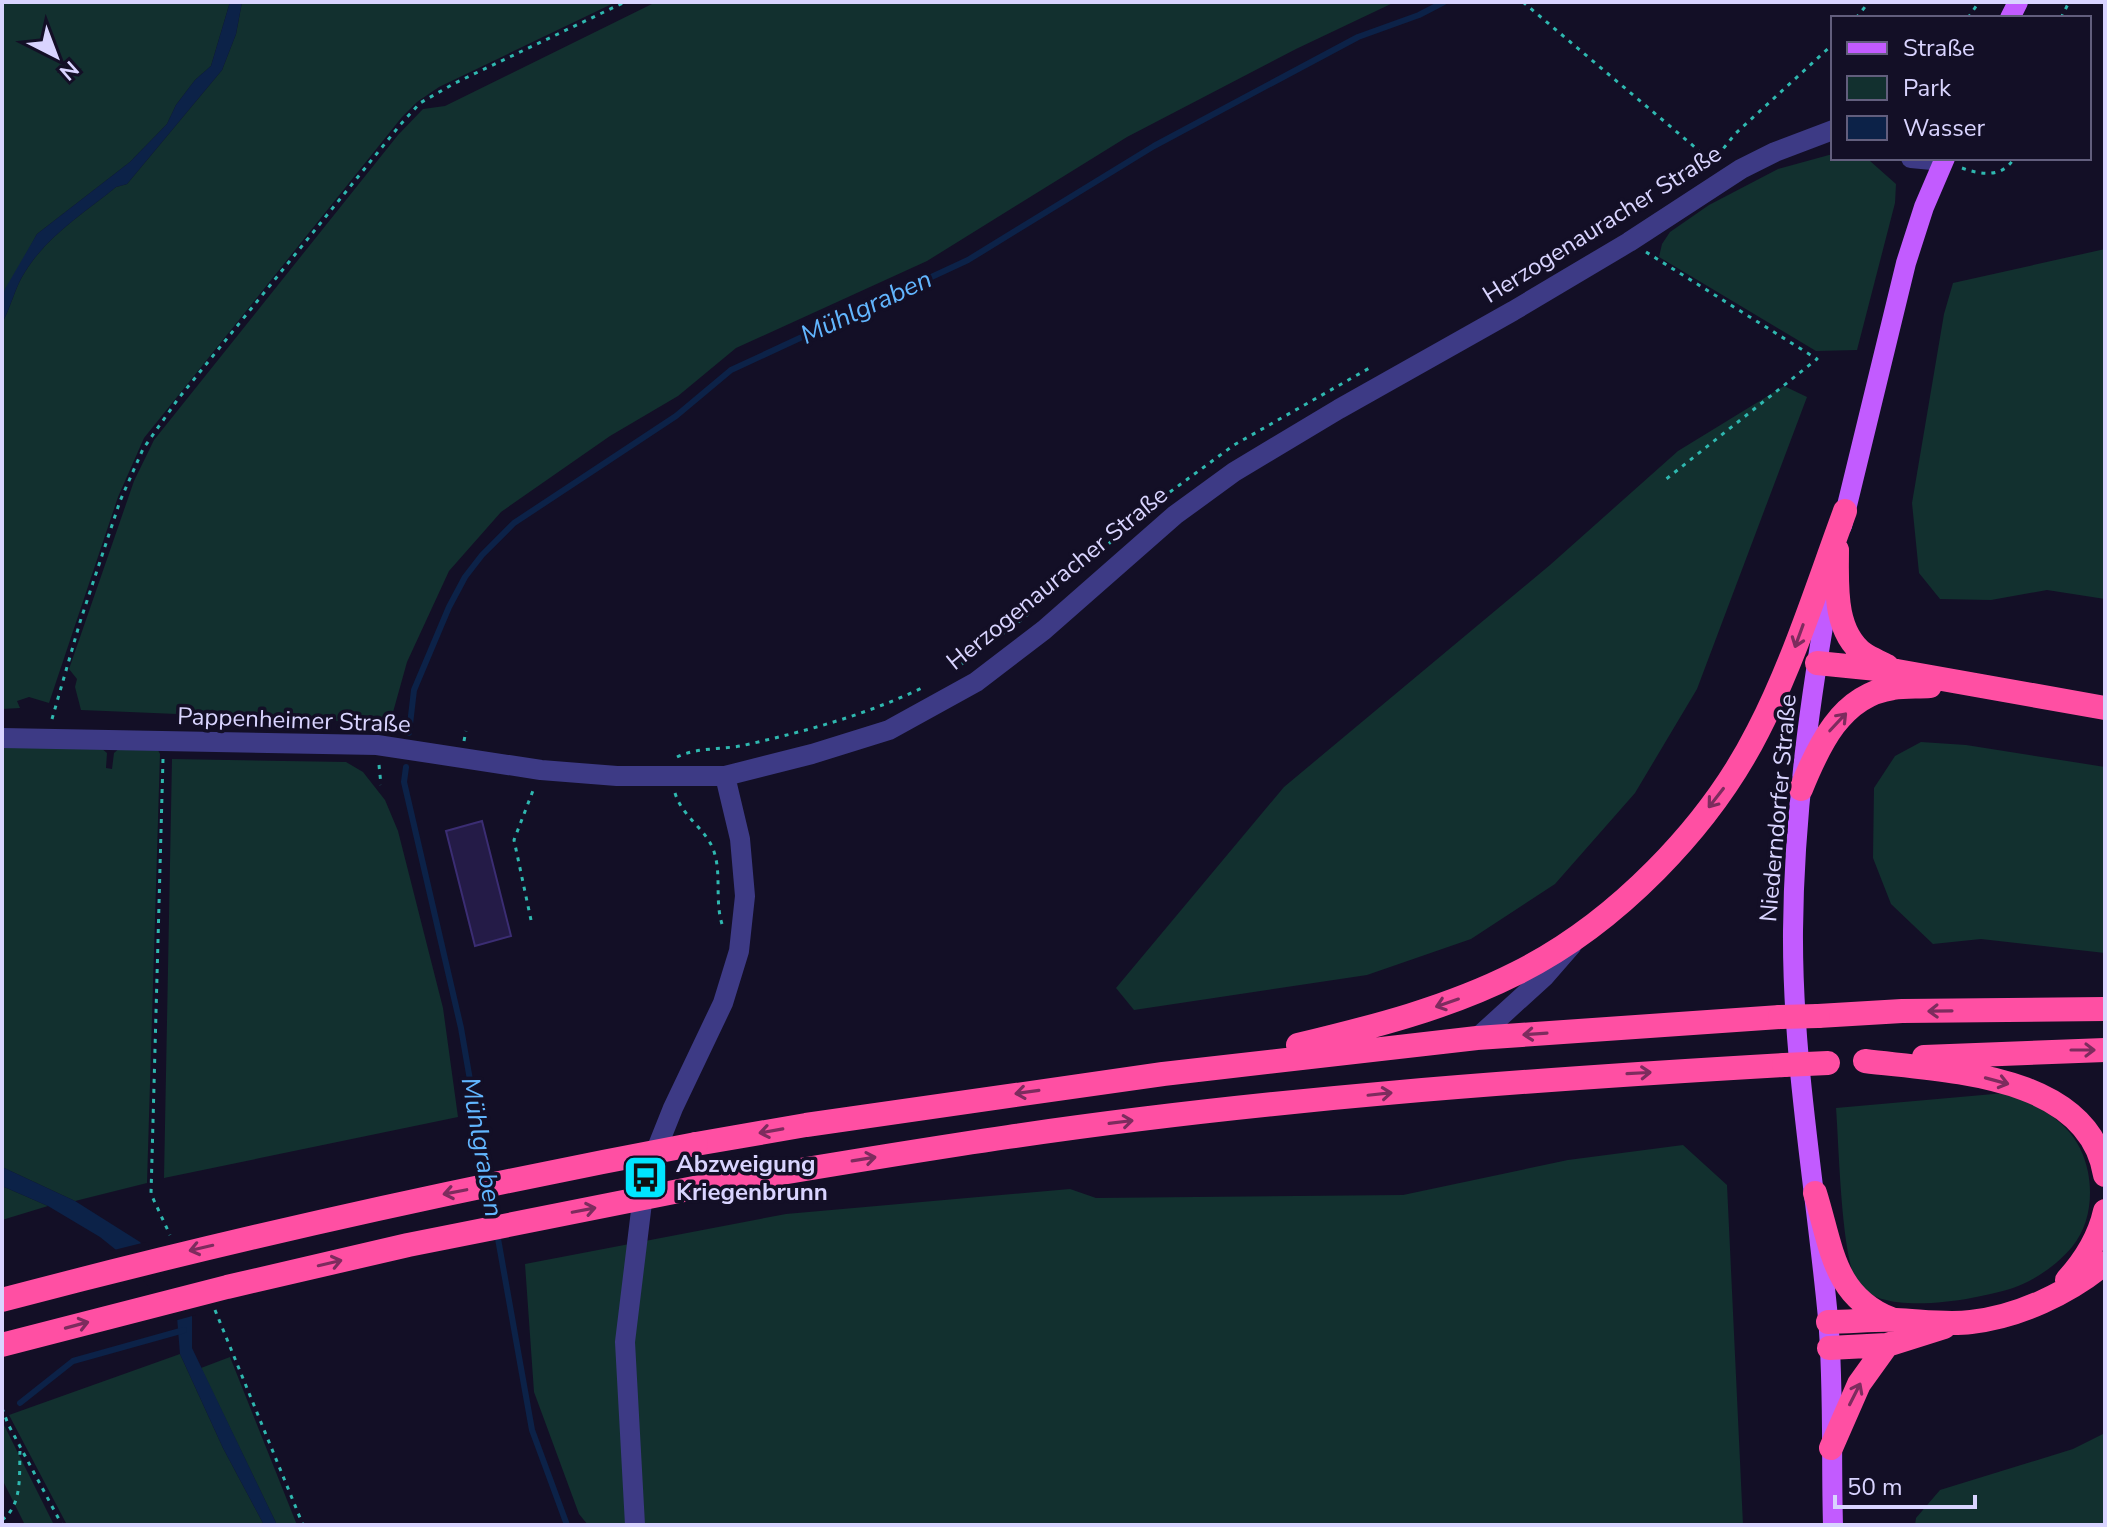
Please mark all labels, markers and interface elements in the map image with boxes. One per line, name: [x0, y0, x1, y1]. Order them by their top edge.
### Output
north arrow: [16, 16, 96, 96]
legend: [1831, 16, 2091, 160]
text: Straße: [1903, 32, 1975, 64]
text: N: [53, 53, 85, 87]
text: Park: [1903, 72, 1952, 104]
text: Wasser: [1903, 112, 1986, 144]
street label: Herzogenauracher Straße: [1477, 137, 1727, 311]
water label: Mühlgraben: [795, 261, 937, 353]
street label: Herzogenauracher Straße: [940, 479, 1174, 677]
one-way arrow: [1791, 624, 1805, 648]
street label: Niederndorfer Straße: [1752, 693, 1804, 923]
street label: Pappenheimer Straße: [177, 700, 411, 740]
one-way arrow: [1828, 712, 1846, 732]
one-way arrow: [1708, 787, 1725, 808]
one-way arrow: [1435, 996, 1460, 1011]
one-way arrow: [1927, 1003, 1954, 1018]
one-way arrow: [1522, 1027, 1549, 1042]
one-way arrow: [2069, 1042, 2096, 1058]
one-way arrow: [1625, 1066, 1652, 1081]
water label: Mühlgraben: [453, 1074, 511, 1220]
one-way arrow: [1984, 1074, 2010, 1089]
one-way arrow: [1014, 1085, 1040, 1100]
one-way arrow: [1366, 1087, 1393, 1102]
one-way arrow: [1107, 1115, 1134, 1130]
one-way arrow: [758, 1124, 784, 1139]
place label: Abzweigung Kriegenbrunn: [676, 1148, 828, 1208]
one-way arrow: [851, 1151, 876, 1166]
bus stop icon: Abzweigung Kriegenbrunn: [621, 1154, 669, 1202]
one-way arrow: [443, 1185, 468, 1200]
one-way arrow: [571, 1201, 596, 1216]
one-way arrow: [189, 1242, 214, 1257]
one-way arrow: [316, 1255, 342, 1270]
one-way arrow: [64, 1316, 90, 1331]
one-way arrow: [1847, 1382, 1863, 1406]
scale bar: [1835, 1459, 1975, 1509]
text: 50 m: [1847, 1471, 1903, 1503]

